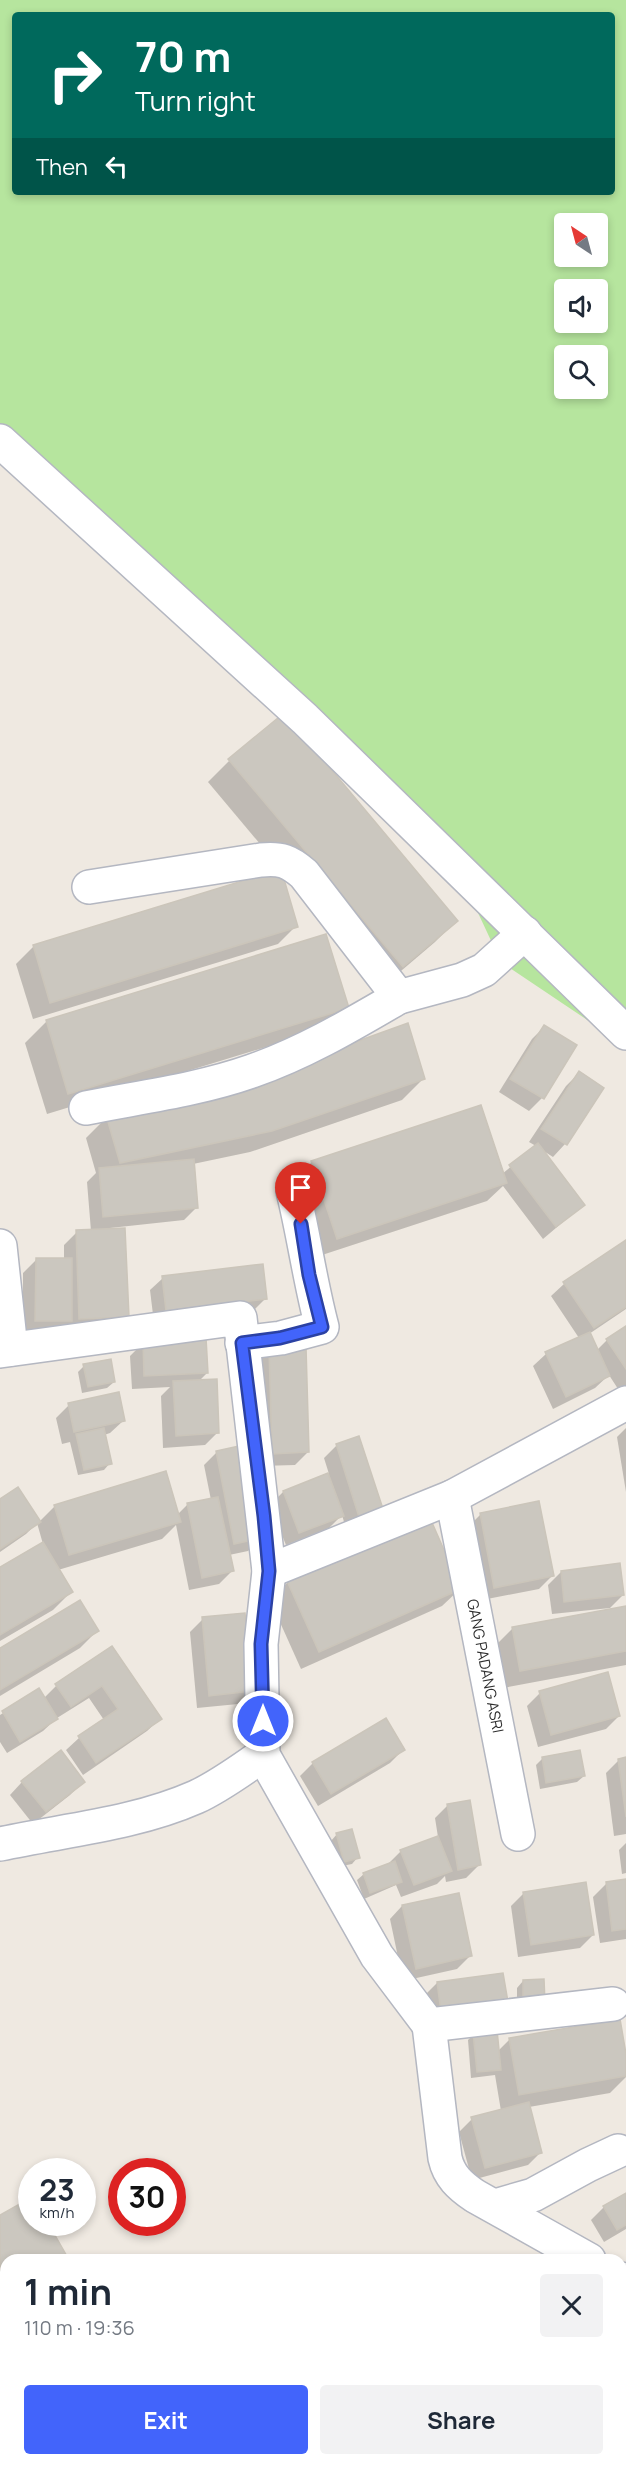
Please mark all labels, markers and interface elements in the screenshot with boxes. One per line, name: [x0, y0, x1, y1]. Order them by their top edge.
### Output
text: 70 m: [135, 27, 231, 85]
icon: right: [36, 36, 114, 114]
text: Turn right: [135, 82, 256, 119]
icon: left: [100, 150, 133, 183]
text: Then: [36, 152, 88, 182]
north arrow: [554, 213, 608, 267]
map controls: [554, 213, 608, 399]
button: sound: [554, 279, 608, 333]
button: search: [554, 345, 608, 399]
pin: [275, 1162, 326, 1224]
icon: arrive: [284, 1171, 317, 1204]
street label: GANG PADANG ASRI: [462, 1597, 509, 1735]
position arrow: [231, 1689, 295, 1753]
speed limit sign: 30: [108, 2158, 186, 2236]
text: 23: [39, 2169, 75, 2210]
text: km/h: [40, 2202, 74, 2223]
text: 1 min: [24, 2267, 112, 2316]
button: close: [540, 2274, 603, 2337]
text: 110 m · 19:36: [24, 2314, 135, 2341]
button: Exit: [24, 2385, 308, 2454]
button: Share: [320, 2385, 603, 2454]

